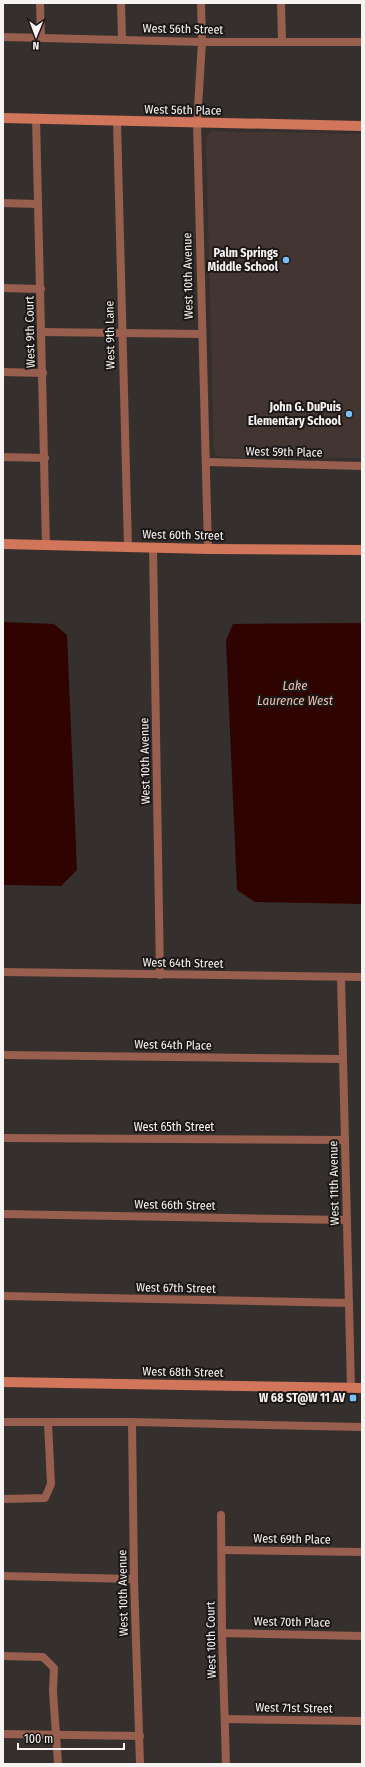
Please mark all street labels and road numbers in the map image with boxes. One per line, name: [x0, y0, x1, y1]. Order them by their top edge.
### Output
street label: West 56th Street: [143, 21, 224, 37]
street label: West 56th Place: [144, 102, 222, 118]
street label: West 10th Avenue: [180, 232, 196, 319]
street label: West 9th Court: [22, 296, 38, 368]
street label: West 9th Lane: [102, 300, 118, 370]
street label: West 59th Place: [245, 444, 323, 460]
street label: West 60th Street: [142, 527, 224, 543]
street label: West 10th Avenue: [137, 717, 153, 804]
street label: West 64th Street: [142, 955, 224, 971]
street label: West 64th Place: [134, 1037, 212, 1053]
street label: West 65th Street: [134, 1120, 214, 1134]
street label: West 11th Avenue: [326, 1140, 342, 1226]
street label: West 66th Street: [134, 1197, 216, 1213]
street label: West 67th Street: [136, 1280, 216, 1296]
street label: West 68th Street: [142, 1364, 224, 1380]
street label: West 69th Place: [253, 1531, 331, 1547]
street label: West 10th Avenue: [115, 1549, 131, 1636]
street label: West 10th Court: [203, 1601, 219, 1679]
street label: West 70th Place: [254, 1614, 331, 1630]
street label: West 71st Street: [255, 1700, 333, 1716]

